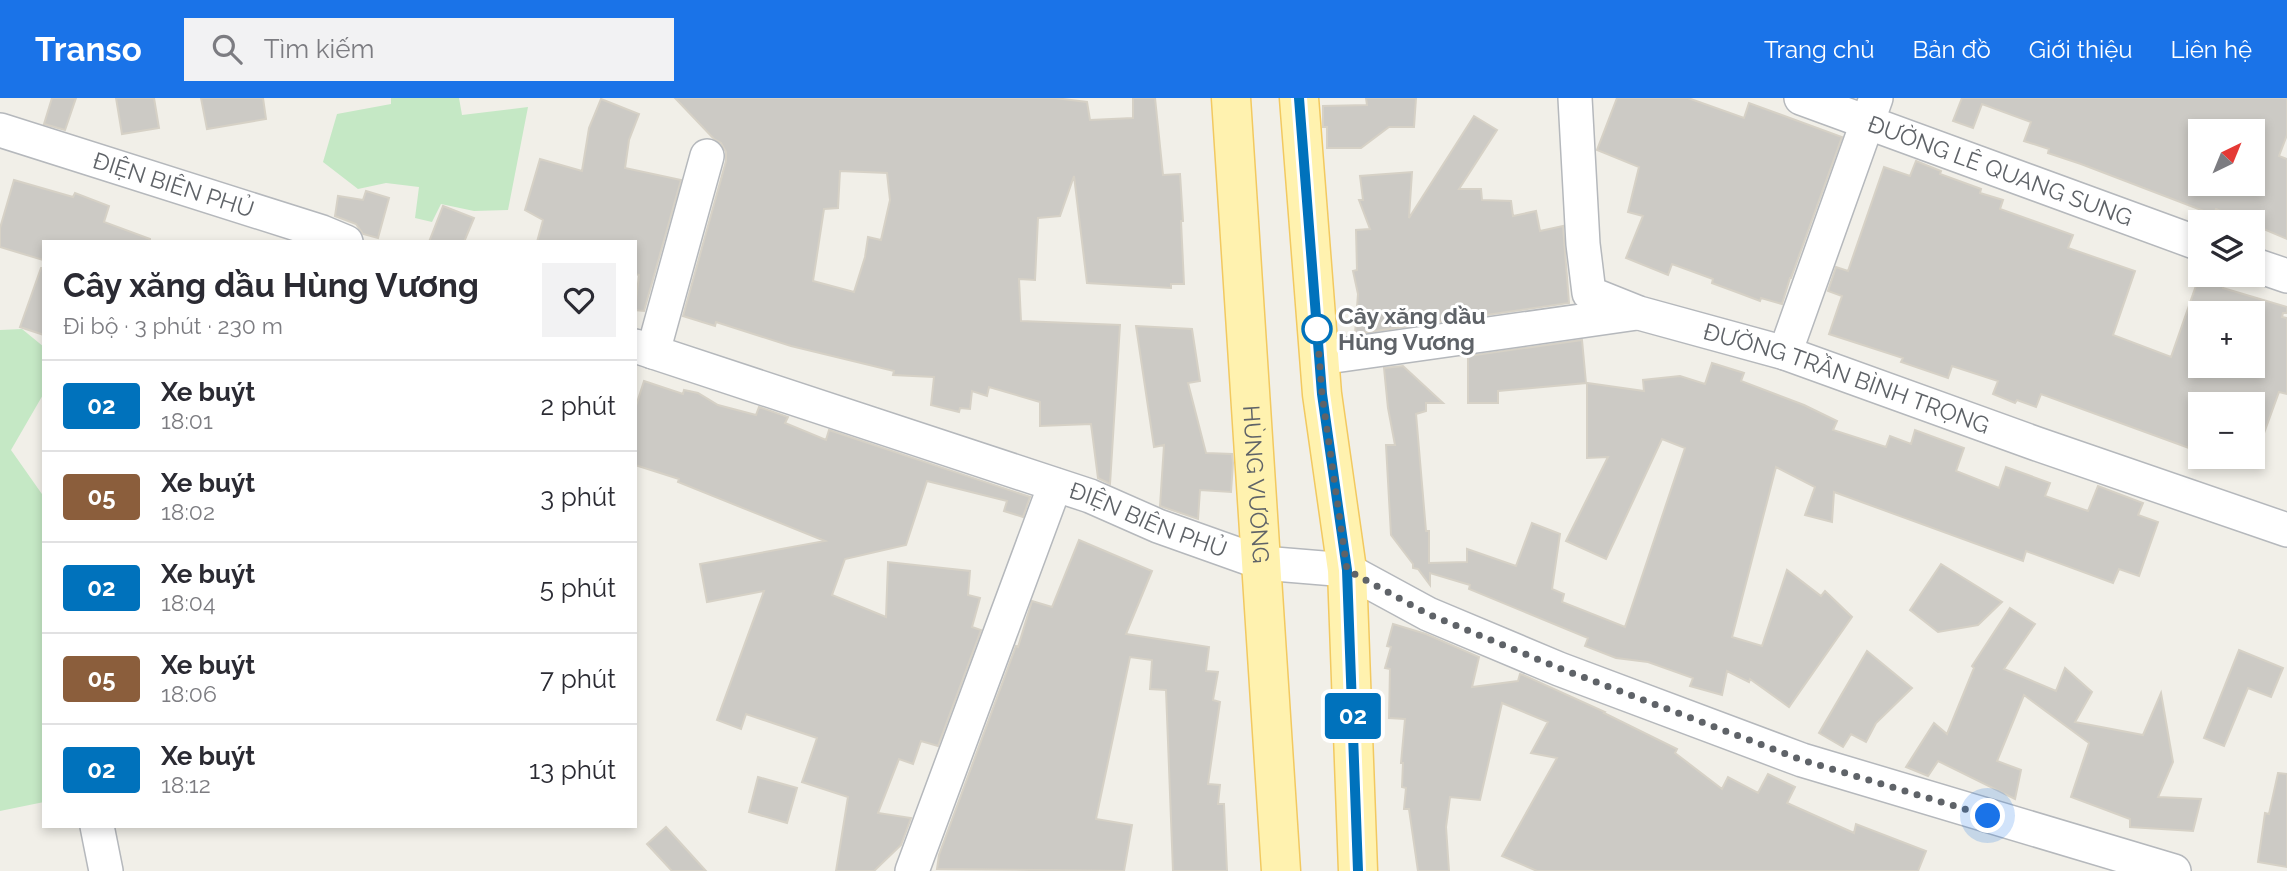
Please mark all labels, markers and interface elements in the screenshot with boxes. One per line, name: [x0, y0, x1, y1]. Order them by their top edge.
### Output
search box: [184, 18, 674, 81]
text: Transo: [35, 30, 142, 69]
icon: search: [208, 30, 246, 68]
text: Tìm kiếm: [264, 34, 374, 64]
text: Trang chủ: [1764, 35, 1874, 64]
text: Bản đồ: [1912, 35, 1991, 64]
text: Giới thiệu: [2029, 35, 2132, 64]
text: Liên hệ: [2170, 35, 2252, 64]
street label: ĐƯỜNG LÊ QUANG SUNG: [1864, 110, 2136, 231]
north arrow: [2188, 119, 2264, 196]
map controls: [2188, 119, 2265, 469]
street label: ĐIỆN BIÊN PHỦ: [90, 146, 257, 223]
button: layers: [2188, 210, 2265, 287]
button: heart: [542, 263, 616, 337]
text: Cây xăng dầu Hùng Vương: [63, 266, 479, 305]
button: +: [2188, 301, 2265, 378]
place label: Cây xăng dầu Hùng Vương: [1338, 302, 1486, 355]
text: Đi bộ · 3 phút · 230 m: [63, 312, 283, 339]
marker: Cây xăng dầu Hùng Vương: [1302, 314, 1332, 344]
street label: ĐƯỜNG TRẦN BÌNH TRỌNG: [1700, 317, 1993, 439]
text: Xe buýt: [161, 377, 255, 407]
text: 02: [87, 391, 116, 420]
text: 2 phút: [540, 391, 616, 421]
button: −: [2188, 392, 2265, 469]
street label: HÙNG VƯƠNG: [1238, 404, 1275, 564]
text: 18:01: [161, 407, 213, 434]
text: Xe buýt: [161, 468, 255, 498]
street label: ĐIỆN BIÊN PHỦ: [1066, 476, 1231, 562]
text: 05: [87, 482, 116, 511]
text: 3 phút: [540, 482, 616, 512]
text: 18:02: [161, 498, 215, 525]
text: Xe buýt: [161, 559, 255, 589]
text: 02: [87, 573, 116, 602]
text: 5 phút: [540, 573, 616, 603]
text: 18:04: [161, 589, 215, 616]
text: Xe buýt: [161, 650, 255, 680]
text: 05: [87, 664, 116, 693]
text: 7 phút: [540, 664, 616, 694]
text: 18:06: [161, 680, 217, 707]
line badge: 02: [1322, 693, 1384, 739]
text: 02: [1339, 701, 1367, 730]
text: Xe buýt: [161, 741, 255, 771]
text: 02: [87, 755, 116, 784]
text: 13 phút: [529, 755, 616, 785]
text: 18:12: [161, 771, 211, 798]
your location: [1970, 798, 2005, 833]

